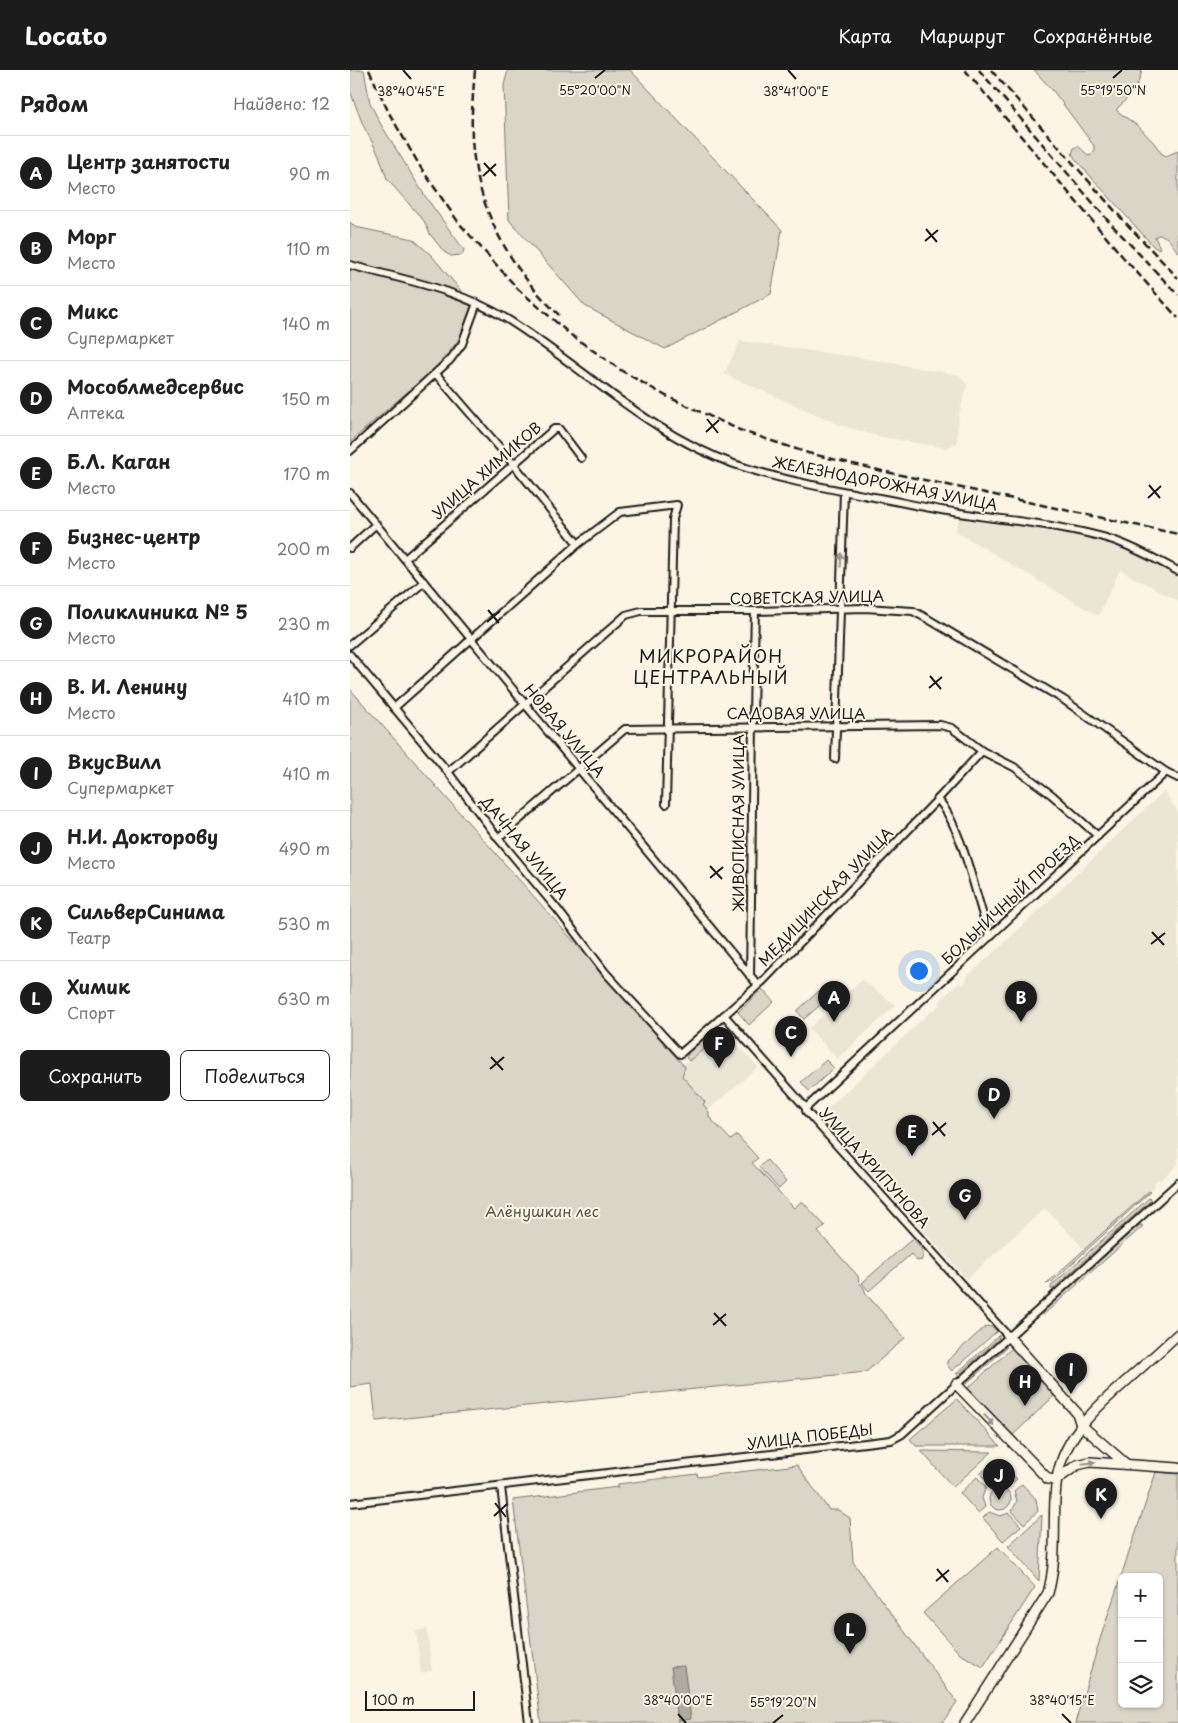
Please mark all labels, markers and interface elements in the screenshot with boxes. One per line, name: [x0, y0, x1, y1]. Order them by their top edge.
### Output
text: Locato: [25, 17, 107, 53]
text: Карта: [839, 22, 891, 49]
text: Маршрут: [919, 22, 1005, 49]
text: Сохранённые: [1033, 22, 1153, 49]
text: 55°20'00"N: [559, 81, 631, 99]
text: 55°19'50"N: [1080, 81, 1146, 99]
text: 38°40'45"E: [377, 82, 445, 100]
text: 38°41'00"E: [763, 82, 829, 100]
text: Рядом: [20, 87, 88, 119]
text: Найдено: 12: [233, 91, 330, 115]
text: Центр занятости: [67, 147, 230, 175]
text: A: [30, 161, 42, 185]
text: 90 m: [289, 161, 330, 185]
text: Место: [67, 175, 116, 199]
text: Морг: [67, 222, 116, 250]
text: B: [31, 236, 41, 260]
text: 110 m: [287, 236, 330, 260]
text: Место: [67, 250, 116, 274]
text: Микс: [67, 297, 118, 325]
text: C: [30, 311, 42, 335]
text: 140 m: [282, 311, 330, 335]
text: Супермаркет: [67, 325, 174, 349]
text: Мособлмедсервис: [67, 372, 244, 400]
text: D: [30, 386, 42, 410]
text: 150 m: [282, 386, 330, 410]
text: Аптека: [67, 400, 124, 424]
street label: УЛИЦА ХИМИКОВ: [426, 416, 546, 524]
text: Б.Л. Каган: [67, 447, 171, 475]
street label: ЖЕЛЕЗНОДОРОЖНАЯ УЛИЦА: [771, 449, 1000, 516]
text: E: [31, 461, 41, 485]
text: 170 m: [284, 461, 330, 485]
text: Место: [67, 475, 116, 499]
text: Бизнес-центр: [67, 522, 200, 550]
text: F: [31, 536, 41, 560]
text: 200 m: [277, 536, 330, 560]
text: Место: [67, 550, 116, 574]
one-way arrow: [838, 552, 846, 568]
street label: СОВЕТСКАЯ УЛИЦА: [730, 584, 884, 609]
text: Поликлиника № 5: [67, 597, 248, 625]
text: G: [29, 611, 43, 635]
text: 230 m: [278, 611, 330, 635]
text: Место: [67, 625, 116, 649]
district label: МИКРОРАЙОН ЦЕНТРАЛЬНЫЙ: [633, 642, 789, 690]
text: В. И. Ленину: [67, 672, 187, 700]
street label: НОВАЯ УЛИЦА: [519, 678, 611, 782]
text: H: [30, 686, 42, 710]
text: 410 m: [282, 686, 330, 710]
text: Место: [67, 700, 116, 724]
street label: САДОВАЯ УЛИЦА: [727, 701, 865, 724]
street label: ЖИВОПИСНАЯ УЛИЦА: [726, 734, 749, 912]
text: ВкусВилл: [67, 747, 161, 775]
text: I: [33, 761, 39, 785]
text: 410 m: [282, 761, 330, 785]
text: Супермаркет: [67, 775, 174, 799]
street label: ДАЧНАЯ УЛИЦА: [475, 789, 574, 904]
street label: МЕДИЦИНСКАЯ УЛИЦА: [752, 821, 898, 971]
text: Н.И. Докторову: [67, 822, 218, 850]
street label: БОЛЬНИЧНЫЙ ПРОЕЗД: [936, 828, 1085, 969]
text: J: [31, 836, 41, 860]
text: 490 m: [279, 836, 330, 860]
text: Место: [67, 850, 116, 874]
text: СильверСинима: [67, 897, 225, 925]
text: K: [30, 911, 42, 935]
text: 530 m: [277, 911, 330, 935]
text: Театр: [67, 925, 111, 949]
your location: [906, 958, 932, 984]
text: Химик: [67, 972, 130, 1000]
pin: A: [818, 981, 850, 1022]
pin: B: [1005, 981, 1037, 1022]
text: L: [31, 986, 41, 1010]
text: 630 m: [277, 986, 330, 1010]
text: Спорт: [67, 1000, 115, 1024]
pin: C: [775, 1016, 807, 1057]
pin: F: [703, 1027, 735, 1068]
button: Сохранить: [20, 1050, 170, 1101]
button: Поделиться: [180, 1050, 330, 1101]
pin: D: [978, 1078, 1010, 1119]
street label: УЛИЦА ХРИПУНОВА: [814, 1101, 936, 1233]
pin: E: [896, 1115, 928, 1156]
pin: G: [949, 1179, 981, 1220]
park label: Алёнушкин лес: [485, 1199, 599, 1222]
pin: I: [1055, 1353, 1087, 1394]
pin: H: [1009, 1365, 1041, 1406]
one-way arrow: [983, 1413, 995, 1425]
street label: УЛИЦА ПОБЕДЫ: [746, 1416, 874, 1455]
pin: J: [983, 1459, 1015, 1500]
one-way arrow: [1081, 1459, 1097, 1467]
pin: K: [1085, 1478, 1117, 1519]
map controls: [1118, 1573, 1163, 1708]
button: +: [1118, 1573, 1163, 1618]
pin: L: [834, 1613, 866, 1654]
button: −: [1118, 1618, 1163, 1663]
button: layers: [1118, 1663, 1163, 1708]
scale bar: [365, 1688, 475, 1711]
text: 100 m: [372, 1689, 415, 1710]
text: 38°40'00"E: [643, 1691, 713, 1709]
text: 38°40'15"E: [1029, 1691, 1095, 1709]
text: 55°19'20"N: [749, 1693, 817, 1711]

